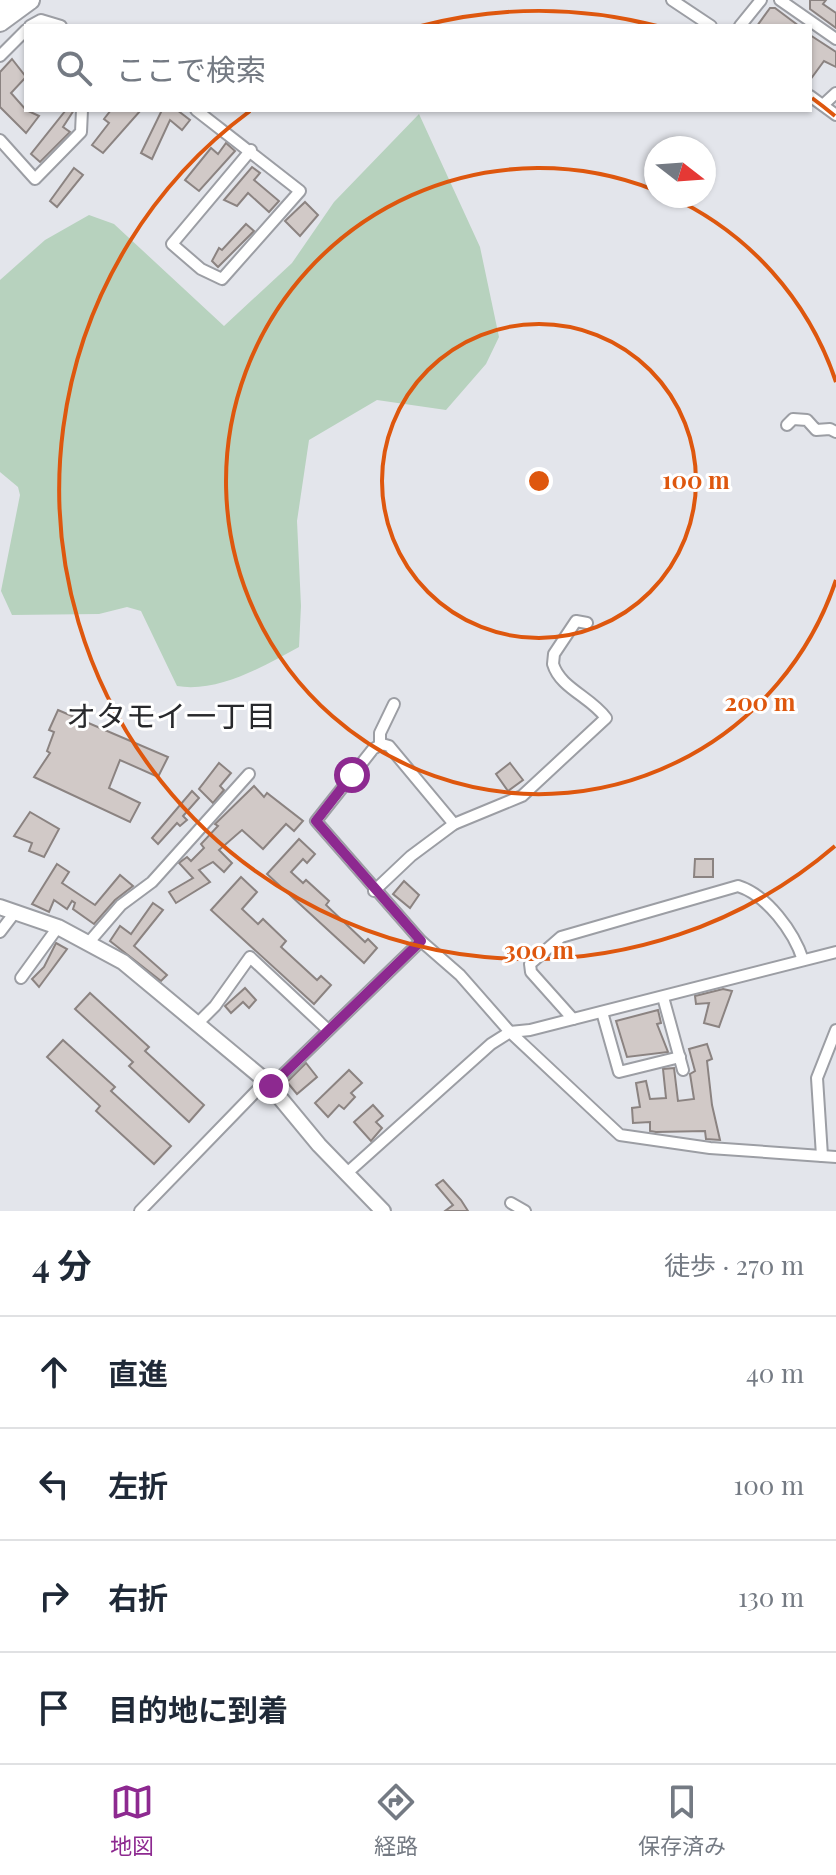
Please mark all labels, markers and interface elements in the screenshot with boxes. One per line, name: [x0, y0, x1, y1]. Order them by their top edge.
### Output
search box: [24, 24, 812, 112]
icon: search: [52, 46, 96, 90]
text: ここで検索: [116, 49, 266, 89]
north arrow: [644, 136, 716, 208]
text: 100 m: [662, 463, 730, 495]
centre of rings: [525, 467, 553, 495]
text: 200 m: [725, 685, 796, 717]
district label: オタモイ一丁目: [66, 695, 276, 735]
route start: [334, 757, 370, 793]
text: 300 m: [504, 933, 574, 965]
route end: [253, 1068, 289, 1104]
text: 4 分: [32, 1241, 92, 1287]
text: 徒歩 · 270 m: [664, 1247, 804, 1282]
icon: ahead: [32, 1350, 76, 1394]
text: 直進: [108, 1353, 168, 1393]
text: 40 m: [746, 1355, 804, 1390]
icon: left: [32, 1462, 76, 1506]
text: 左折: [108, 1465, 168, 1505]
text: 100 m: [734, 1467, 804, 1502]
icon: right: [32, 1574, 76, 1618]
text: 右折: [108, 1577, 168, 1617]
text: 130 m: [738, 1579, 804, 1614]
icon: arrive: [32, 1686, 76, 1730]
text: 目的地に到着: [108, 1689, 288, 1729]
tab: 地図: [110, 1780, 154, 1860]
tab: 経路: [374, 1780, 418, 1860]
tab: 保存済み: [638, 1780, 726, 1860]

